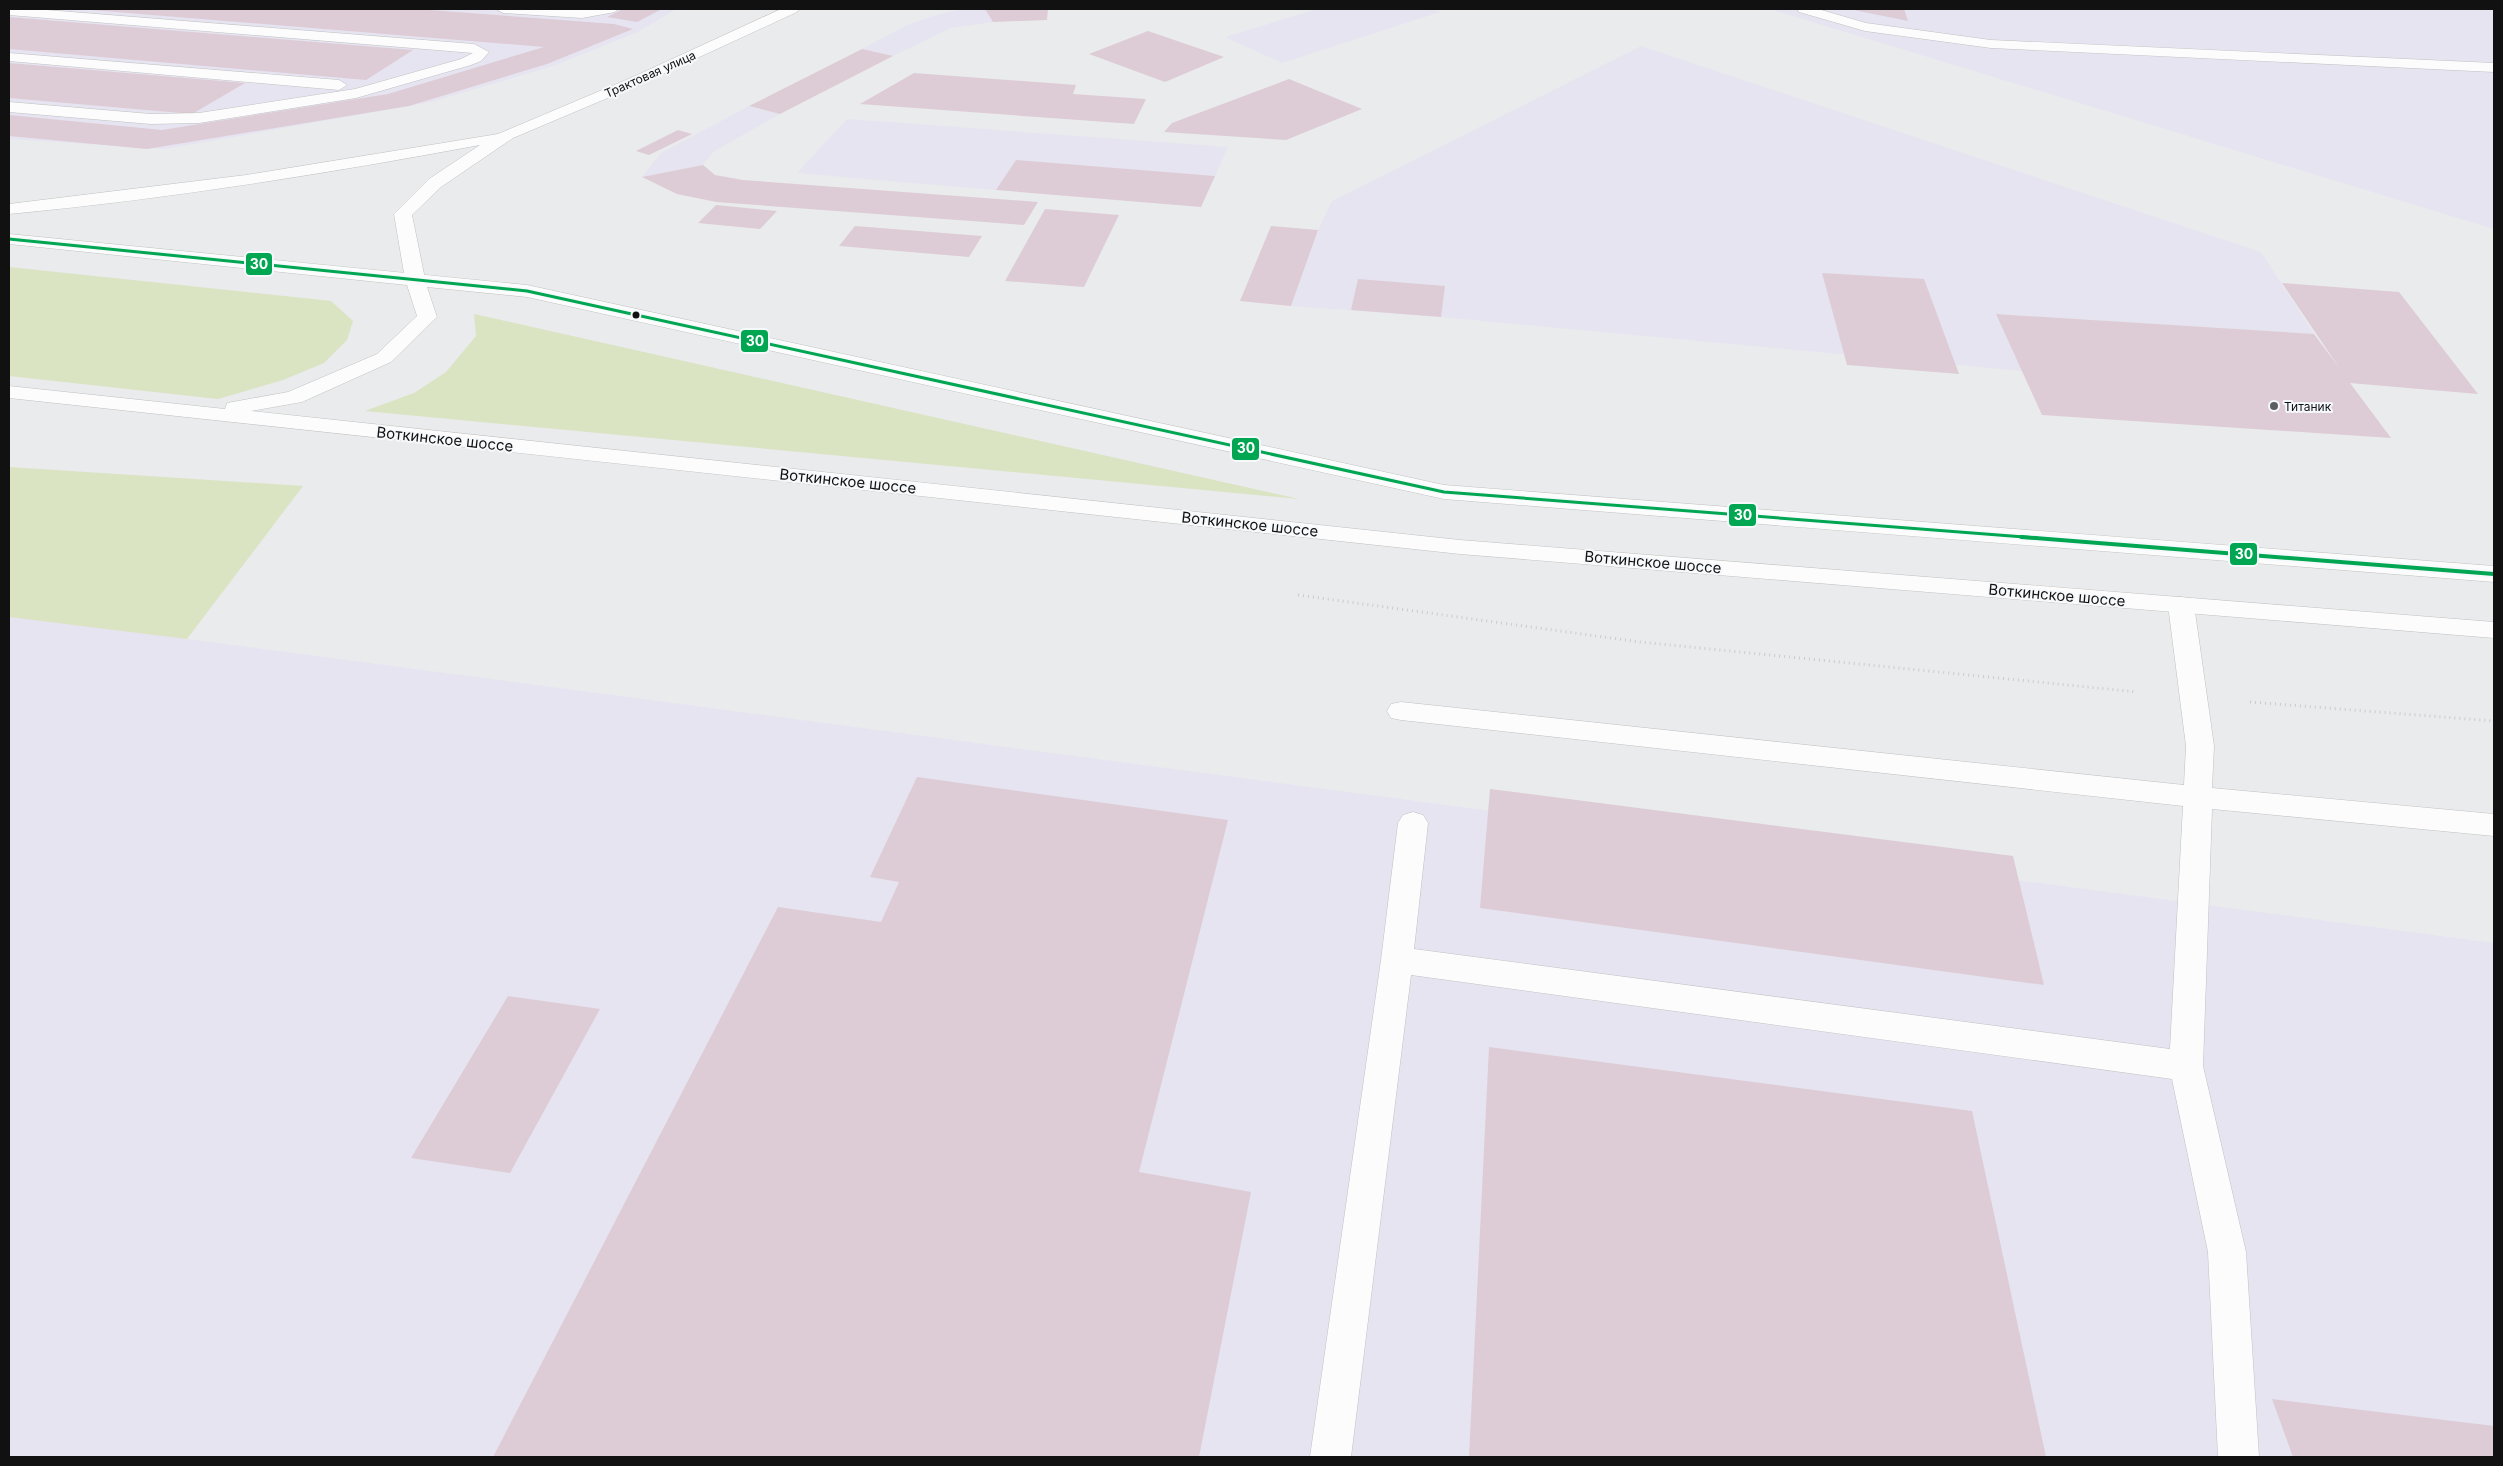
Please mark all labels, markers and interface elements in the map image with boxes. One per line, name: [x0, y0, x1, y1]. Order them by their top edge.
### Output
street label: Трактовая улица: [602, 47, 698, 101]
line badge: 30: [245, 252, 273, 276]
text: 30: [250, 255, 268, 272]
unlabelled marker: [631, 310, 641, 320]
line badge: 30: [740, 329, 769, 353]
text: 30: [746, 332, 764, 349]
place label: Титаник: [2284, 399, 2332, 414]
marker: Титаник: [2268, 400, 2280, 412]
street label: Воткинское шоссе: [376, 422, 514, 456]
line badge: 30: [1231, 437, 1260, 461]
text: 30: [1237, 439, 1255, 456]
street label: Воткинское шоссе: [779, 464, 917, 498]
line badge: 30: [1728, 503, 1757, 527]
text: 30: [1734, 506, 1752, 523]
street label: Воткинское шоссе: [1181, 507, 1319, 541]
line badge: 30: [2229, 542, 2258, 566]
text: 30: [2235, 545, 2253, 562]
street label: Воткинское шоссе: [1584, 547, 1722, 577]
street label: Воткинское шоссе: [1988, 580, 2126, 610]

